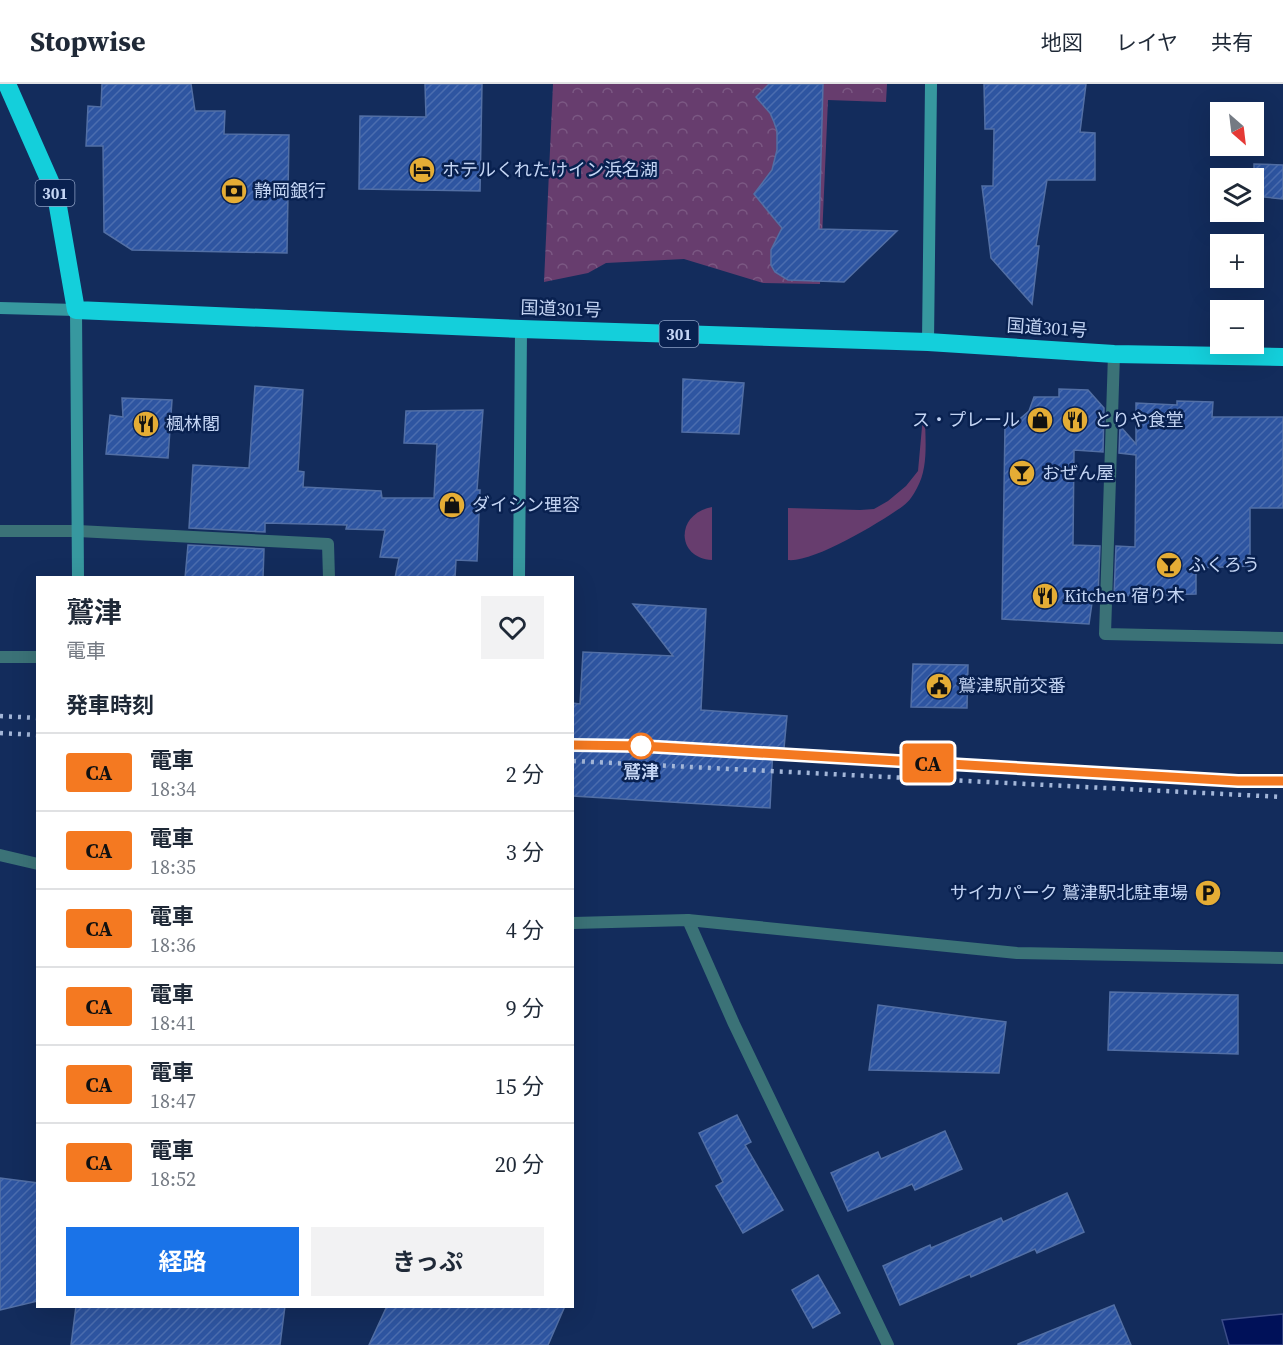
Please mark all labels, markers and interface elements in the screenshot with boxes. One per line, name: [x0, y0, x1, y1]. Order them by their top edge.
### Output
text: Stopwise: [30, 22, 146, 60]
text: 地図: [1041, 28, 1083, 57]
text: レイヤ: [1116, 28, 1178, 57]
text: 共有: [1211, 28, 1253, 57]
north arrow: [1210, 102, 1264, 156]
map controls: [1210, 102, 1264, 354]
hotel icon: ホテルくれたけイン浜名湖: [407, 155, 437, 185]
place label: ホテルくれたけイン浜名湖: [442, 157, 658, 182]
button: layers: [1210, 168, 1264, 222]
bank icon: 静岡銀行: [219, 176, 249, 206]
place label: 静岡銀行: [254, 178, 326, 203]
road number: 301: [36, 180, 74, 206]
button: +: [1210, 234, 1264, 288]
street label: 国道301号: [520, 295, 602, 322]
button: −: [1210, 300, 1264, 354]
street label: 国道301号: [1006, 312, 1088, 343]
road number: 301: [660, 321, 698, 347]
shop icon: ス・プレール: [1025, 405, 1055, 435]
restaurant icon: とりや食堂: [1060, 405, 1090, 435]
place label: ス・プレール: [912, 407, 1020, 432]
place label: とりや食堂: [1094, 407, 1184, 432]
restaurant icon: 楓林閣: [131, 409, 161, 439]
place label: 楓林閣: [166, 411, 220, 436]
bar icon: おぜん屋: [1007, 458, 1037, 488]
place label: おぜん屋: [1042, 460, 1114, 485]
shop icon: ダイシン理容: [437, 490, 467, 520]
place label: ダイシン理容: [472, 492, 580, 517]
bar icon: ふくろう: [1154, 550, 1184, 580]
place label: ふくろう: [1188, 552, 1260, 577]
restaurant icon: Kitchen 宿り木: [1030, 581, 1060, 611]
place label: Kitchen 宿り木: [1064, 583, 1185, 608]
text: 鷲津: [66, 593, 122, 631]
button: heart: [481, 596, 544, 659]
text: 電車: [66, 637, 106, 665]
public building icon: 鷲津駅前交番: [924, 671, 954, 701]
place label: 鷲津駅前交番: [958, 673, 1066, 698]
text: 発車時刻: [66, 690, 154, 720]
marker: 鷲津: [628, 733, 654, 759]
line badge: CA: [901, 744, 955, 782]
text: 電車: [150, 745, 194, 775]
text: CA: [914, 749, 942, 778]
text: CA: [85, 758, 113, 787]
text: 2 分: [506, 759, 544, 789]
place label: 鷲津: [623, 759, 659, 784]
text: 18:34: [150, 775, 196, 803]
text: 電車: [150, 823, 194, 853]
text: CA: [85, 836, 113, 865]
text: 3 分: [506, 837, 544, 867]
text: 18:35: [150, 853, 196, 881]
parking icon: サイカパーク 鷲津駅北駐車場: [1193, 878, 1223, 908]
place label: サイカパーク 鷲津駅北駐車場: [950, 880, 1188, 905]
text: 電車: [150, 901, 194, 931]
text: CA: [85, 914, 113, 943]
text: 4 分: [506, 915, 544, 945]
text: 18:36: [150, 931, 196, 959]
text: 電車: [150, 979, 194, 1009]
text: CA: [85, 992, 113, 1021]
text: 9 分: [506, 993, 544, 1023]
text: 18:41: [150, 1009, 196, 1037]
text: 電車: [150, 1057, 194, 1087]
text: CA: [85, 1070, 113, 1099]
text: 15 分: [495, 1071, 544, 1101]
text: 18:47: [150, 1087, 196, 1115]
text: 電車: [150, 1135, 194, 1165]
text: CA: [85, 1148, 113, 1177]
text: 20 分: [495, 1149, 544, 1179]
text: 18:52: [150, 1165, 196, 1193]
button: 経路: [66, 1227, 299, 1296]
button: きっぷ: [311, 1227, 544, 1296]

